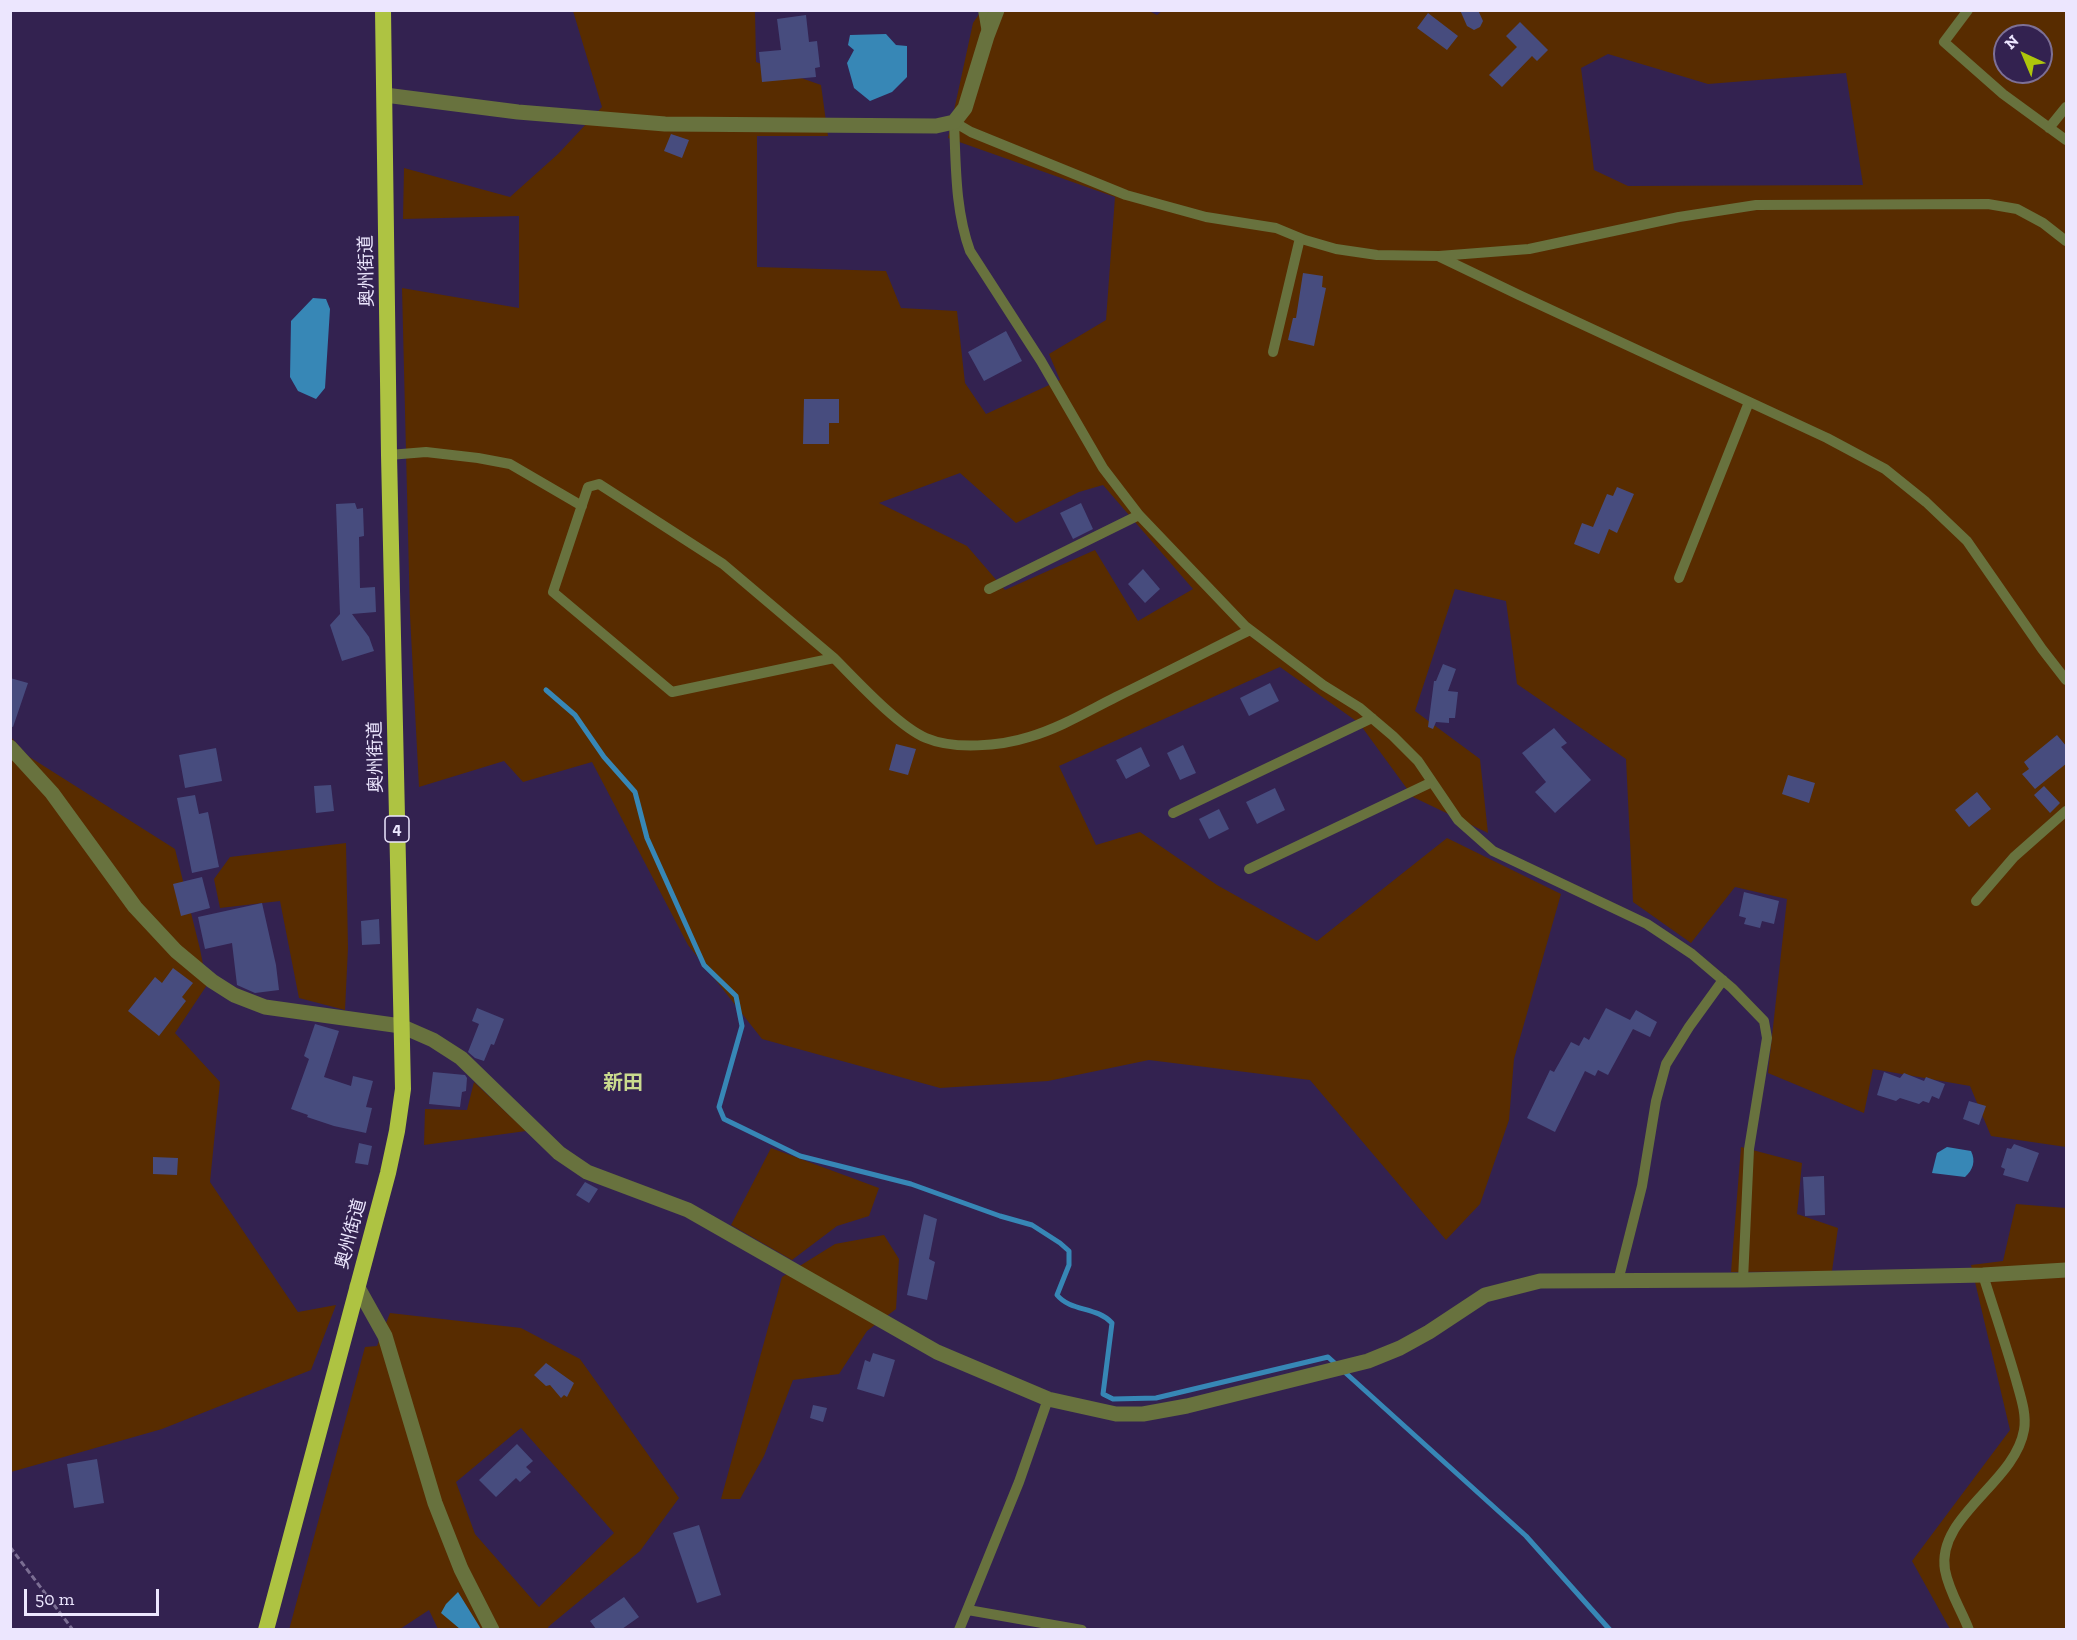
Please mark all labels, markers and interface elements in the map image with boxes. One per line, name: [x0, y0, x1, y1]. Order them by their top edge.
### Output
north arrow: [1993, 24, 2053, 84]
text: N: [2001, 31, 2023, 53]
street label: 奥州街道: [356, 235, 378, 307]
street label: 奥州街道: [365, 721, 387, 793]
road number: 4: [385, 816, 409, 842]
district label: 新田: [603, 1071, 643, 1095]
street label: 奥州街道: [331, 1196, 371, 1272]
scale bar: [27, 1577, 162, 1615]
text: 50 m: [35, 1588, 74, 1610]

